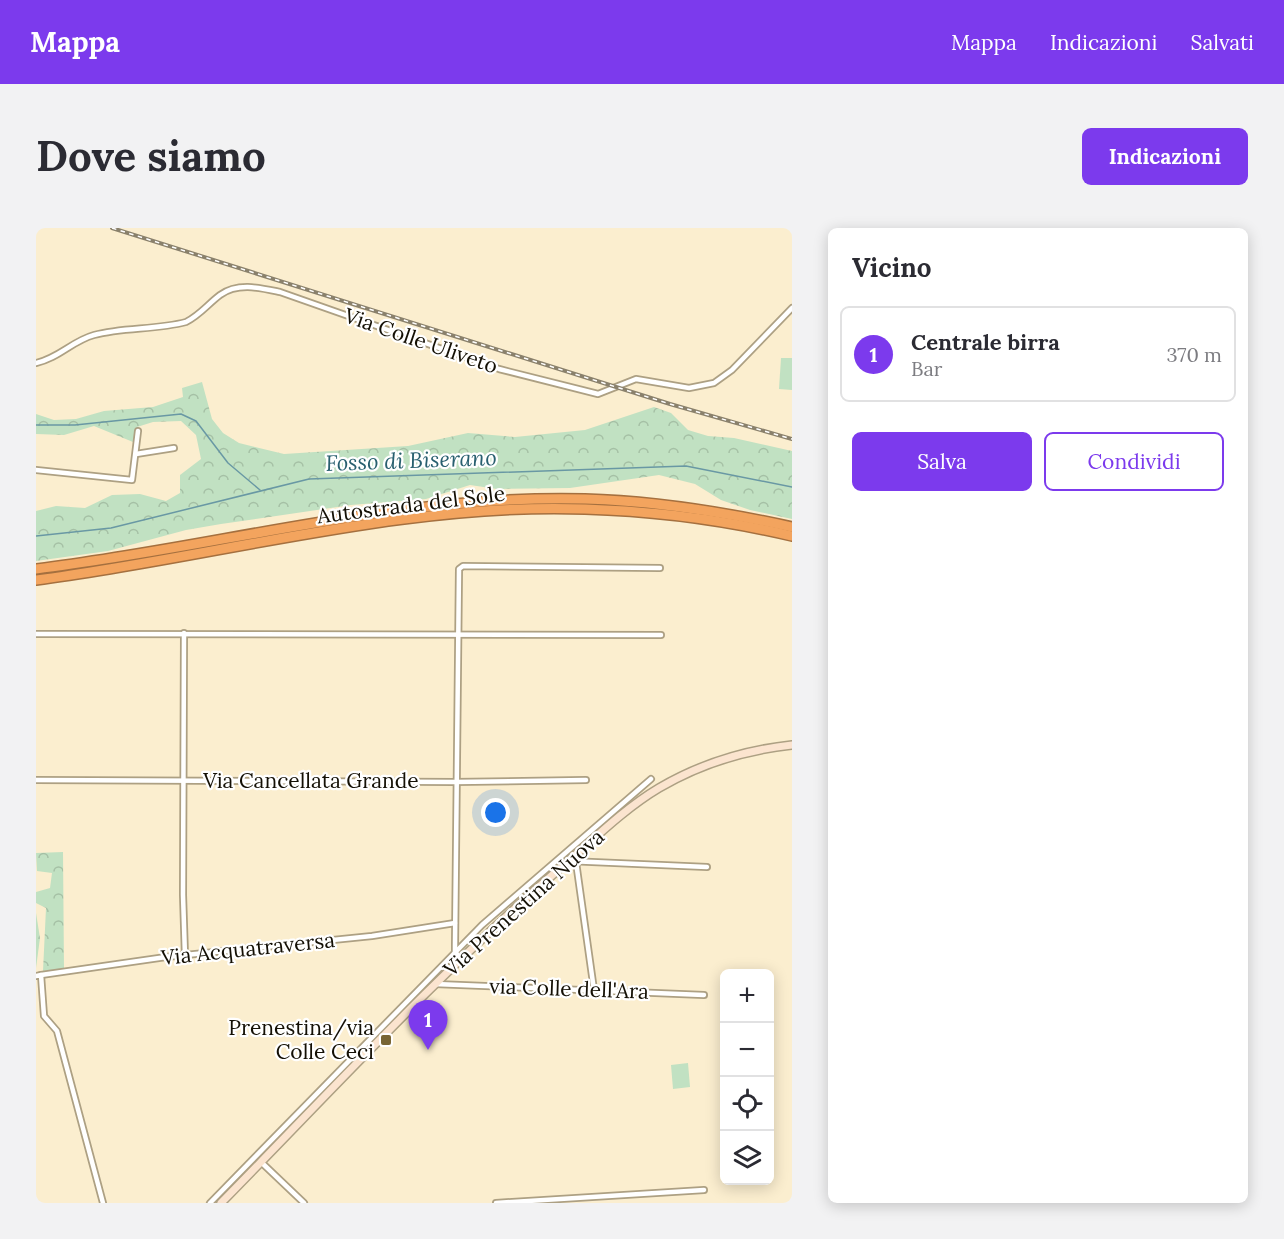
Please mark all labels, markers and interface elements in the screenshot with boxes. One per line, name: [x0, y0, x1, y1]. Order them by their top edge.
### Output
text: Mappa: [30, 24, 120, 60]
text: Mappa: [951, 29, 1017, 56]
text: Indicazioni: [1050, 29, 1158, 56]
text: Salvati: [1191, 29, 1254, 56]
button: Indicazioni: [1082, 128, 1248, 185]
text: Dove siamo: [36, 129, 266, 183]
text: Vicino: [852, 251, 932, 284]
street label: Via Colle Uliveto: [340, 301, 501, 379]
text: Centrale birra: [911, 328, 1060, 356]
text: 1: [869, 342, 878, 367]
text: 370 m: [1167, 342, 1222, 367]
text: Bar: [911, 356, 942, 381]
button: Salva: [852, 432, 1032, 491]
button: Condividi: [1044, 432, 1224, 491]
water label: Fosso di Biserano: [325, 443, 497, 477]
street label: Autostrada del Sole: [314, 480, 506, 530]
street label: Via Cancellata Grande: [202, 767, 419, 794]
your location: [481, 798, 510, 827]
street label: Via Prenestina Nuova: [437, 823, 610, 983]
street label: Via Acquatraversa: [159, 926, 336, 971]
map controls: [720, 969, 774, 1185]
button: +: [720, 969, 774, 1023]
street label: via Colle dell'Ara: [489, 972, 649, 1005]
pin: 1: [408, 1000, 448, 1050]
place label: Prenestina/via Colle Ceci: [228, 1014, 374, 1065]
button: −: [720, 1023, 774, 1077]
marker: Prenestina/via Colle Ceci: [379, 1033, 393, 1047]
button: locate: [720, 1077, 774, 1131]
button: layers: [720, 1131, 774, 1185]

